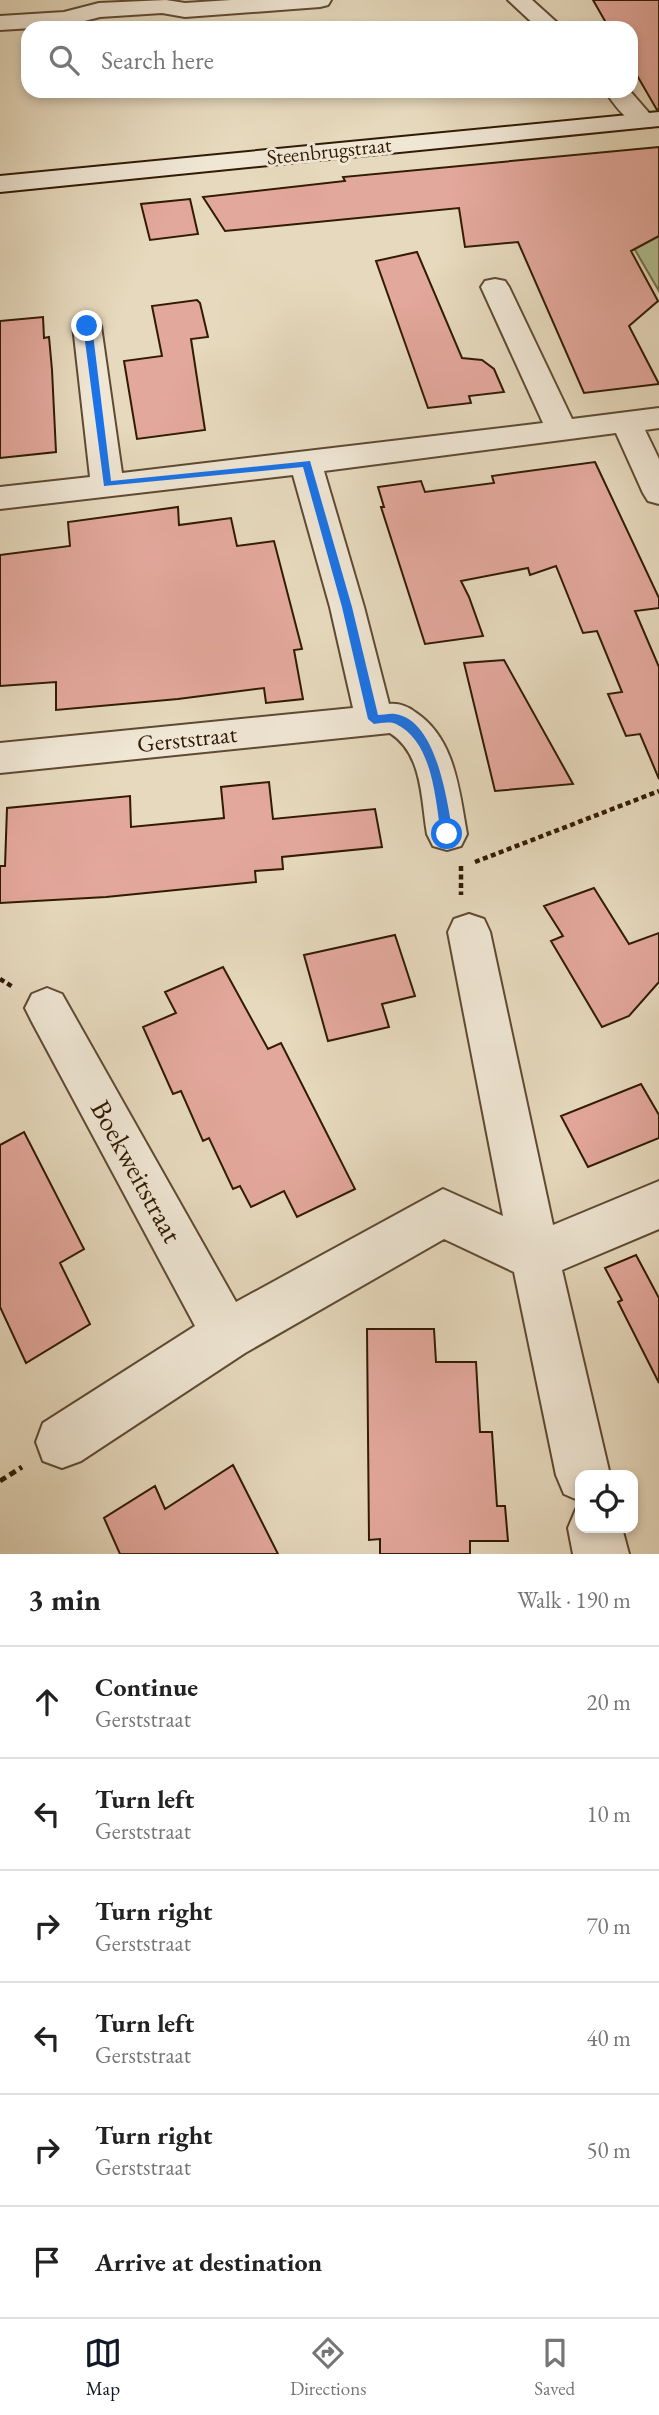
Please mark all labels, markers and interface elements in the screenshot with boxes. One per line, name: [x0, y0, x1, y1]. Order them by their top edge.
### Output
search box: [21, 21, 638, 98]
icon: search: [45, 41, 83, 79]
text: Search here: [101, 43, 214, 77]
street label: Steenbrugstraat: [265, 130, 393, 170]
route end: [71, 310, 102, 341]
street label: Gerststraat: [136, 718, 239, 759]
route start: [431, 818, 462, 849]
street label: Boekweitstraat: [83, 1093, 191, 1249]
map controls: [575, 1470, 638, 1533]
button: locate: [575, 1470, 638, 1533]
text: 3 min: [28, 1580, 101, 1619]
text: Walk · 190 m: [517, 1585, 631, 1615]
text: Continue: [95, 1670, 198, 1704]
icon: ahead: [28, 1683, 66, 1721]
text: 20 m: [586, 1687, 631, 1717]
text: Gerststraat: [95, 1704, 191, 1734]
text: Turn left: [95, 1782, 194, 1816]
icon: left: [28, 1795, 66, 1833]
text: 10 m: [586, 1799, 631, 1829]
text: Gerststraat: [95, 1816, 191, 1846]
text: Turn right: [95, 1894, 213, 1928]
icon: right: [28, 1907, 66, 1945]
text: 70 m: [586, 1911, 631, 1941]
text: Gerststraat: [95, 1928, 191, 1958]
text: Turn left: [95, 2006, 194, 2040]
icon: left: [28, 2019, 66, 2057]
text: 40 m: [586, 2023, 631, 2053]
text: Gerststraat: [95, 2040, 191, 2070]
text: Turn right: [95, 2118, 213, 2152]
icon: right: [28, 2131, 66, 2169]
text: 50 m: [586, 2135, 631, 2165]
text: Gerststraat: [95, 2152, 191, 2182]
icon: arrive: [28, 2243, 66, 2281]
text: Arrive at destination: [95, 2245, 322, 2279]
tab: Map: [84, 2334, 122, 2401]
tab: Directions: [290, 2334, 366, 2401]
tab: Saved: [534, 2334, 575, 2401]

